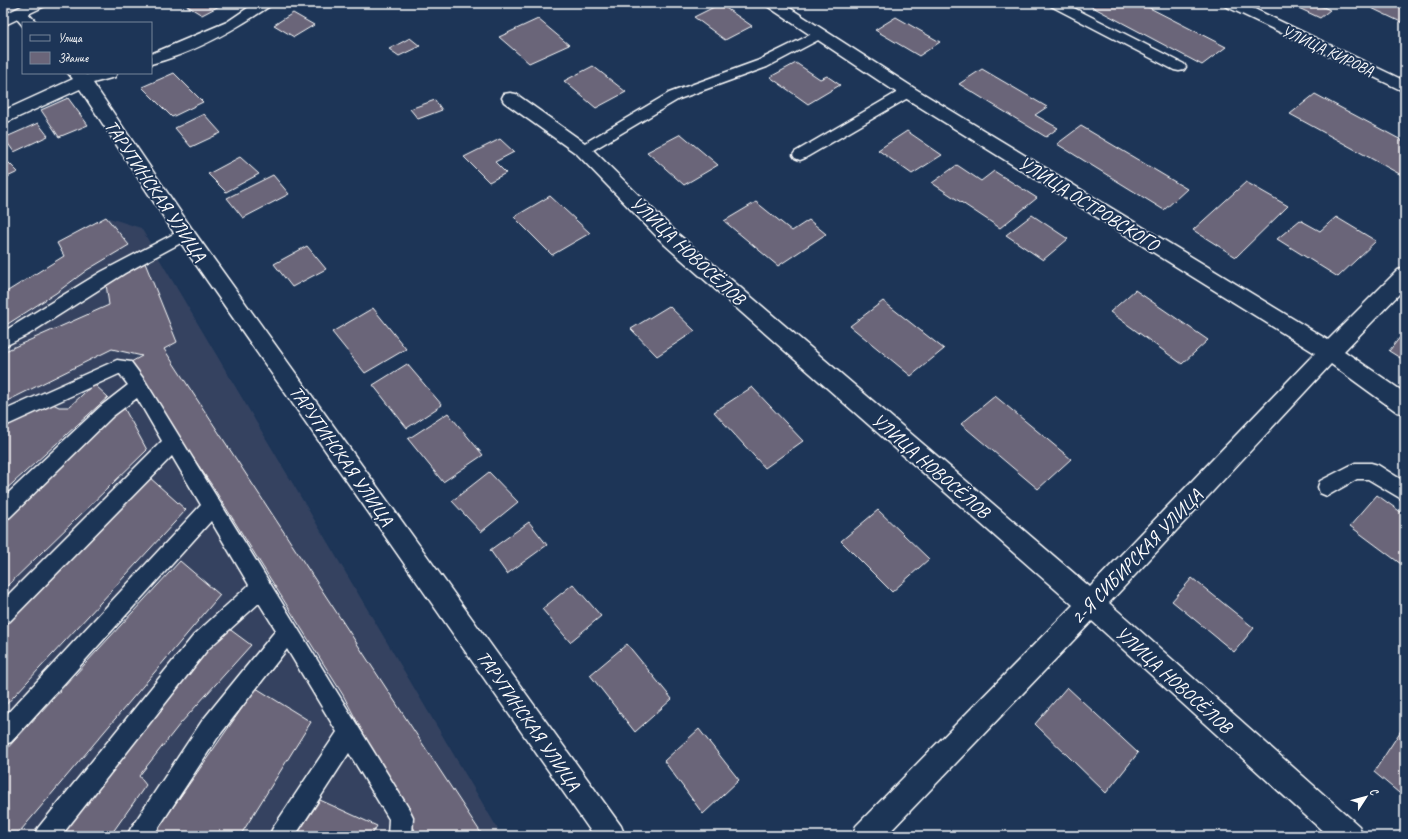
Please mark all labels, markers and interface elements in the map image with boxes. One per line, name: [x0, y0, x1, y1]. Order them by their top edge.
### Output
street label: УЛИЦА КИРОВА: [1278, 21, 1378, 81]
legend: [22, 22, 152, 74]
text: Улица: [58, 30, 83, 46]
text: Здание: [58, 50, 89, 66]
street label: ТАРУТИНСКАЯ УЛИЦА: [99, 115, 212, 266]
street label: УЛИЦА ОСТРОВСКОГО: [1014, 151, 1165, 258]
street label: УЛИЦА НОВОСЁЛОВ: [625, 191, 751, 311]
street label: ТАРУТИНСКАЯ УЛИЦА: [284, 381, 399, 531]
street label: УЛИЦА НОВОСЁЛОВ: [867, 408, 996, 525]
street label: 2-Я СИБИРСКАЯ УЛИЦА: [1066, 484, 1208, 629]
street label: УЛИЦА НОВОСЁЛОВ: [1110, 621, 1238, 740]
street label: ТАРУТИНСКАЯ УЛИЦА: [471, 646, 586, 796]
north arrow: [1346, 777, 1386, 817]
text: С: [1367, 785, 1382, 799]

